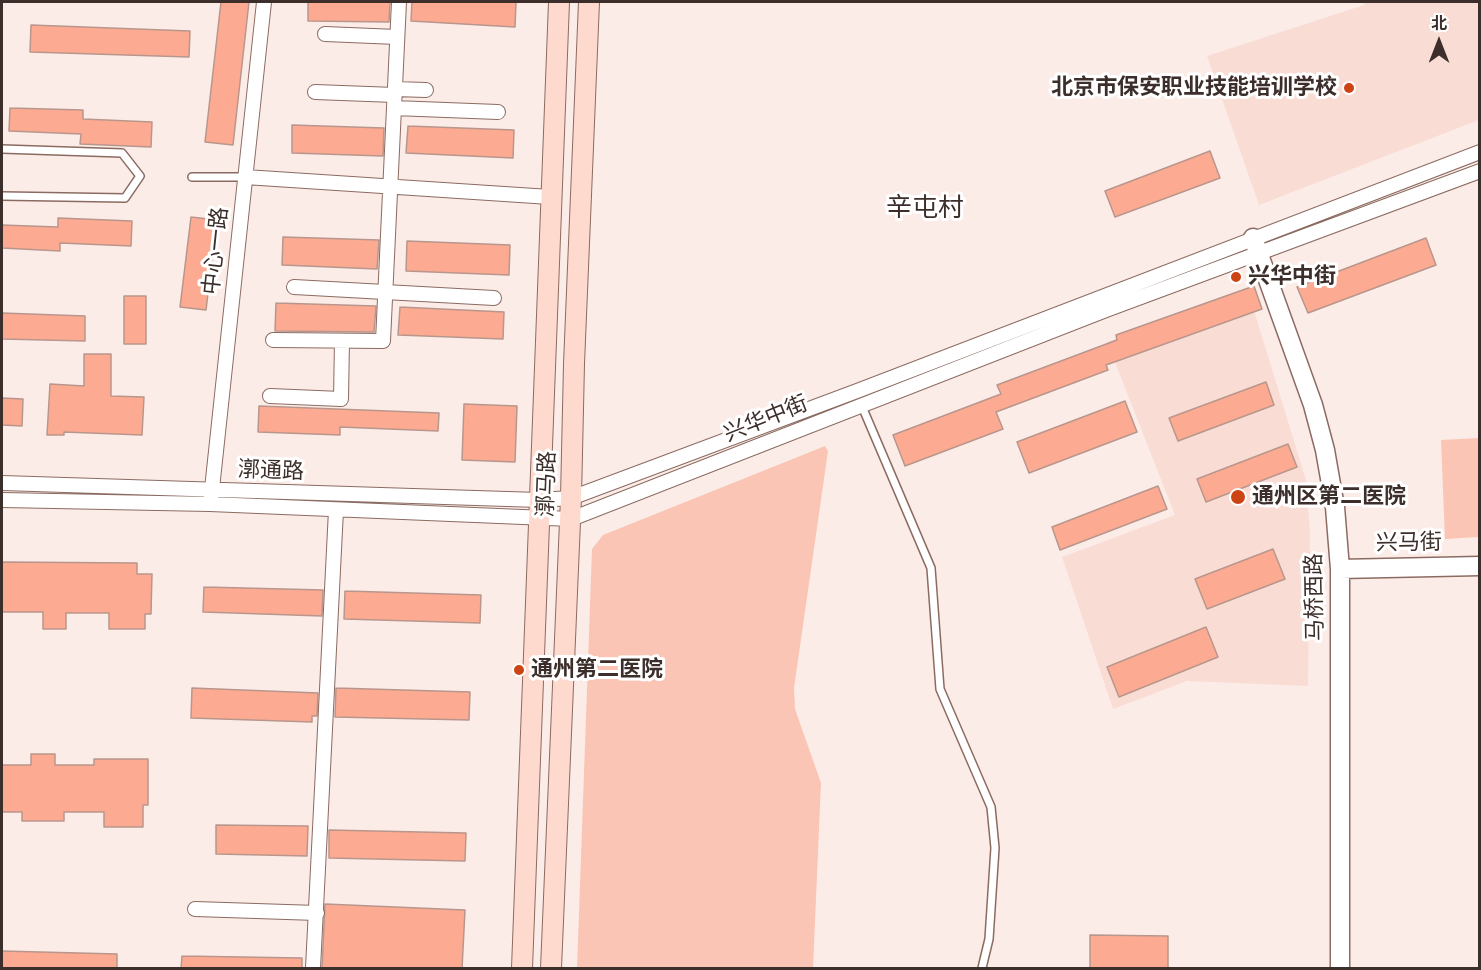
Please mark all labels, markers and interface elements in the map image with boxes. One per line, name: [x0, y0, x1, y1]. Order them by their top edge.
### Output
north arrow: [1409, 12, 1469, 72]
text: 北: [1431, 14, 1447, 33]
place label: 北京市保安职业技能培训学校: [1051, 75, 1337, 101]
marker: 北京市保安职业技能培训学校: [1342, 81, 1356, 95]
district label: 辛屯村: [886, 192, 964, 224]
street label: 中心一路: [198, 206, 234, 296]
place label: 兴华中街: [1248, 264, 1336, 290]
marker: 兴华中街: [1229, 270, 1243, 284]
street label: 兴华中街: [720, 390, 812, 448]
street label: 漷马路: [533, 451, 561, 517]
street label: 漷通路: [238, 457, 304, 485]
place label: 通州区第二医院: [1252, 484, 1406, 510]
marker: 通州区第二医院: [1229, 488, 1247, 506]
street label: 兴马街: [1376, 529, 1442, 557]
street label: 马桥西路: [1301, 553, 1329, 641]
place label: 通州第二医院: [531, 657, 663, 683]
marker: 通州第二医院: [512, 663, 526, 677]

